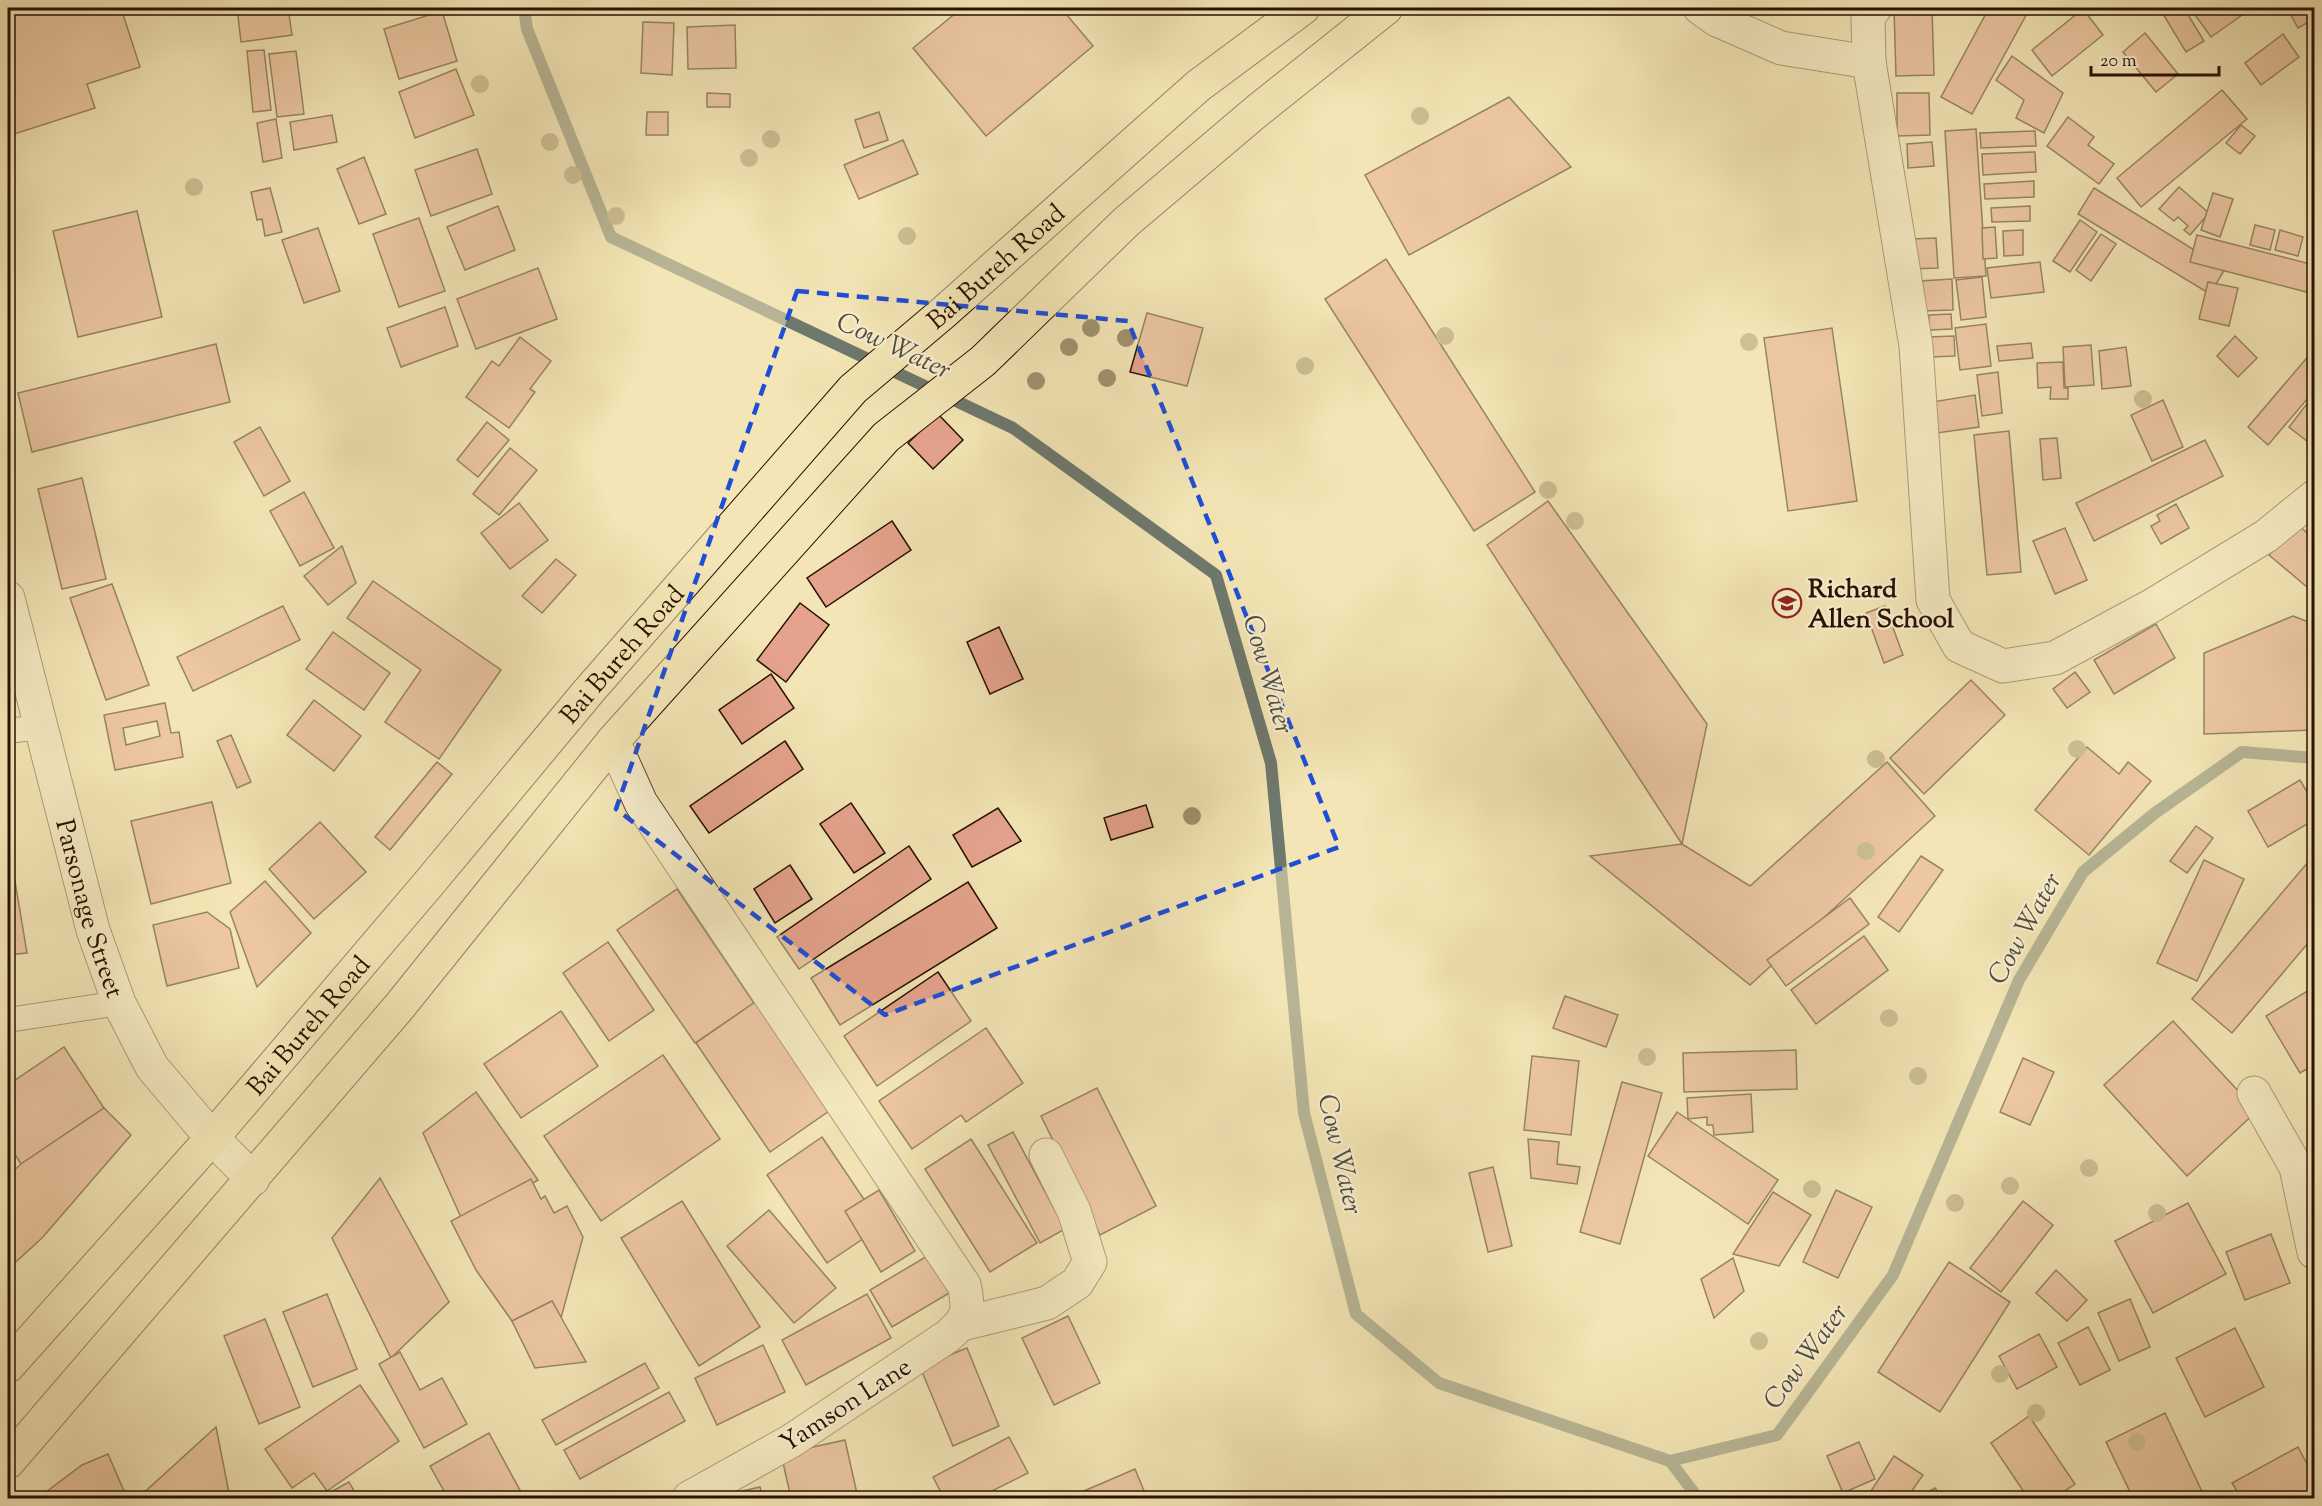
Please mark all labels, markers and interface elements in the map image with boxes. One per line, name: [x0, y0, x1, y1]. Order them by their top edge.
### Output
scale bar: [2091, 39, 2218, 77]
text: 20 m: [2100, 49, 2137, 75]
street label: Bai Bureh Road: [920, 196, 1075, 340]
water label: Cow Water: [829, 304, 957, 391]
place label: Richard Allen School: [1808, 572, 1955, 639]
street label: Bai Bureh Road: [553, 578, 695, 733]
school or university icon: Richard Allen School: [1771, 587, 1803, 619]
water label: Cow Water: [1231, 610, 1302, 739]
street label: Parsonage Street: [44, 816, 132, 1004]
water label: Cow Water: [1979, 866, 2073, 992]
street label: Bai Bureh Road: [239, 949, 381, 1105]
water label: Cow Water: [1306, 1091, 1371, 1219]
water label: Cow Water: [1755, 1296, 1859, 1418]
street label: Yamson Lane: [773, 1350, 920, 1463]

